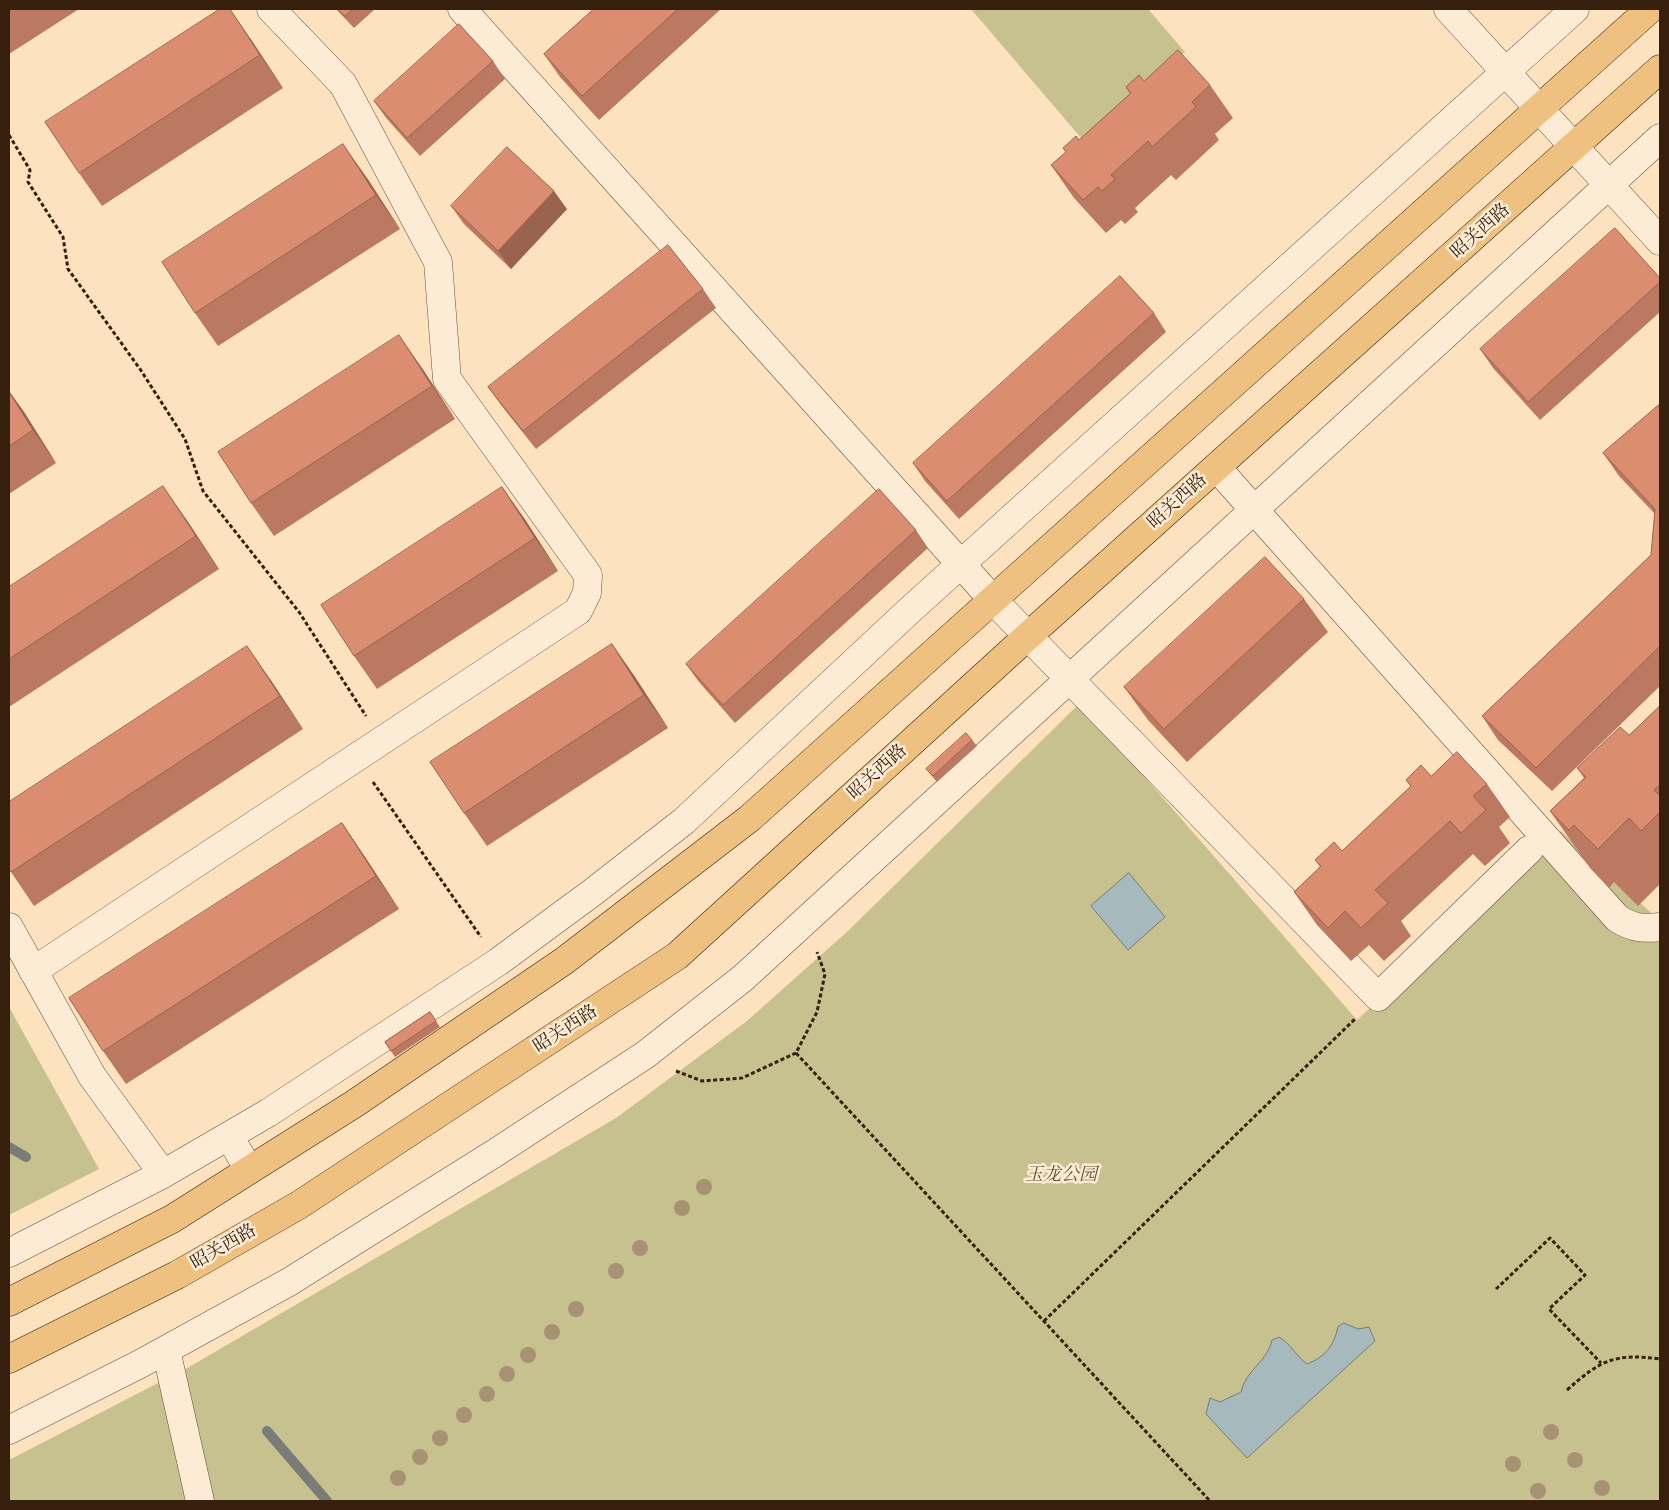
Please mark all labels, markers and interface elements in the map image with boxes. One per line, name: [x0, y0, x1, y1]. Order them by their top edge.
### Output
street label: 昭关西路: [1447, 200, 1515, 264]
street label: 昭关西路: [1144, 470, 1212, 534]
street label: 昭关西路: [844, 741, 912, 805]
street label: 昭关西路: [530, 1001, 602, 1059]
park label: 玉龙公园: [1025, 1165, 1097, 1187]
street label: 昭关西路: [187, 1221, 261, 1275]

